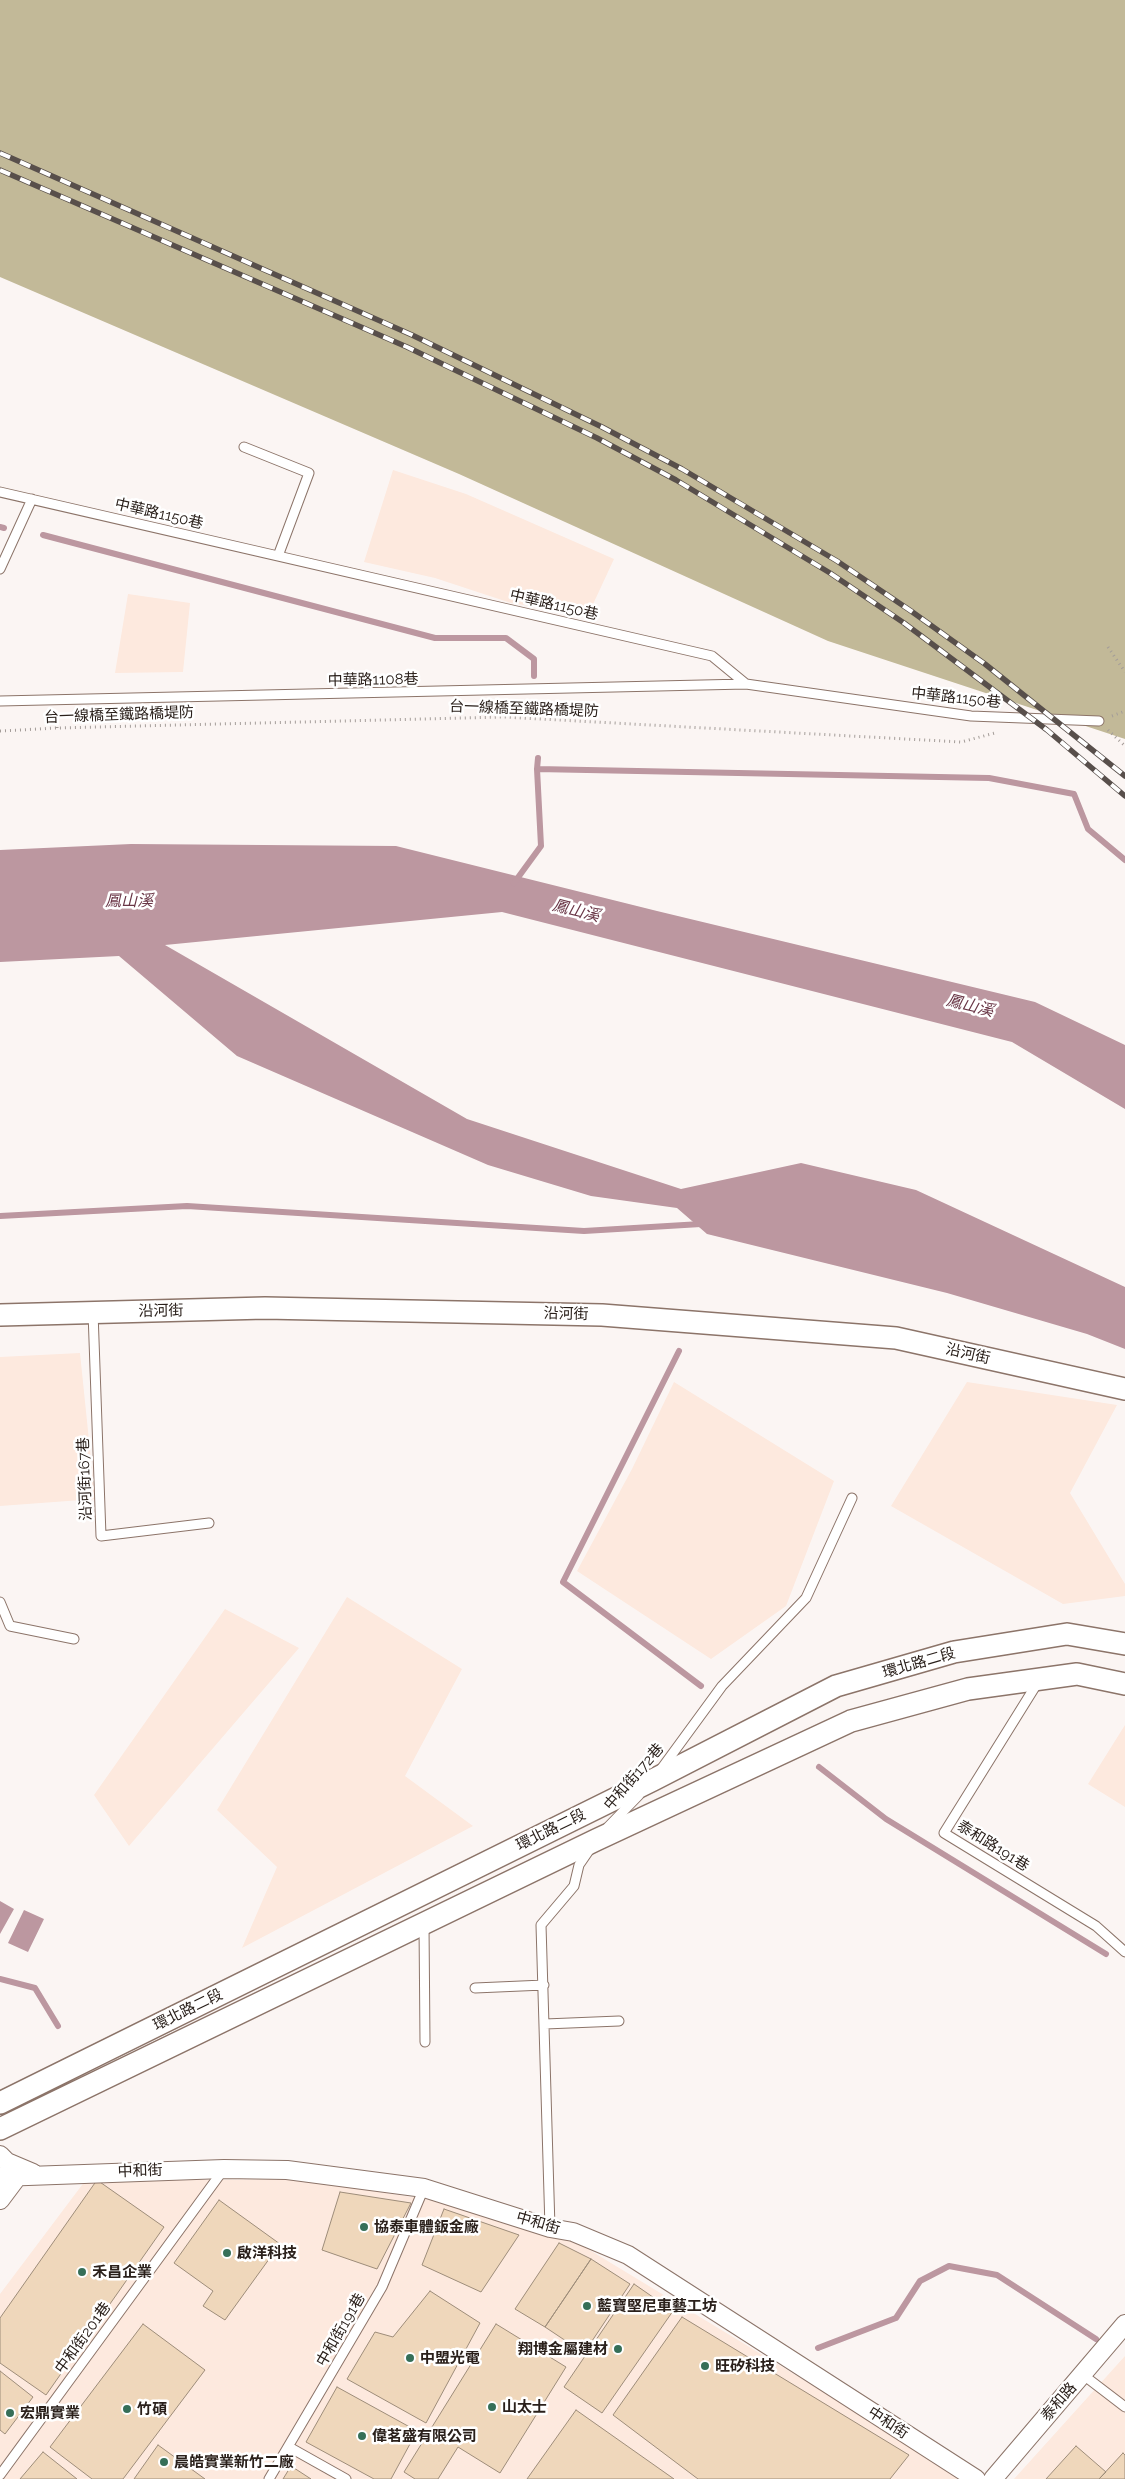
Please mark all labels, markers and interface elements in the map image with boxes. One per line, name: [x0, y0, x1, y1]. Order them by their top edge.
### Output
street label: 中華路1150巷: [113, 495, 205, 533]
street label: 中華路1150巷: [508, 586, 600, 624]
street label: 中華路1108巷: [327, 670, 419, 690]
street label: 中華路1150巷: [910, 684, 1002, 712]
street label: 台一線橋至鐵路橋堤防: [449, 697, 599, 721]
street label: 台一線橋至鐵路橋堤防: [44, 703, 194, 727]
water label: 鳳山溪: [105, 891, 153, 911]
water label: 鳳山溪: [550, 896, 602, 926]
water label: 鳳山溪: [944, 991, 996, 1021]
street label: 沿河街: [138, 1302, 184, 1320]
street label: 沿河街: [543, 1305, 589, 1323]
street label: 沿河街: [944, 1340, 992, 1368]
street label: 沿河街167巷: [75, 1437, 95, 1521]
street label: 環北路二段: [880, 1644, 958, 1682]
street label: 中和街172巷: [600, 1740, 668, 1814]
street label: 環北路二段: [513, 1805, 589, 1855]
street label: 泰和路191巷: [954, 1817, 1032, 1875]
street label: 環北路二段: [150, 1985, 226, 2035]
street label: 中和街: [117, 2161, 163, 2181]
street label: 中和街: [514, 2208, 562, 2238]
place label: 協泰車體鈑金廠: [374, 2218, 479, 2236]
marker: 協泰車體鈑金廠: [358, 2221, 370, 2233]
place label: 啟洋科技: [237, 2244, 297, 2262]
marker: 啟洋科技: [221, 2247, 233, 2259]
place label: 禾昌企業: [92, 2263, 152, 2281]
marker: 禾昌企業: [76, 2266, 88, 2278]
street label: 中和街191巷: [313, 2290, 369, 2370]
place label: 藍寶堅尼車藝工坊: [597, 2297, 717, 2315]
street label: 中和街201巷: [51, 2299, 115, 2377]
marker: 藍寶堅尼車藝工坊: [581, 2300, 593, 2312]
place label: 翔博金屬建材: [518, 2340, 608, 2358]
marker: 翔博金屬建材: [612, 2343, 624, 2355]
place label: 中盟光電: [420, 2349, 480, 2367]
marker: 中盟光電: [404, 2352, 416, 2364]
place label: 旺矽科技: [715, 2357, 775, 2375]
marker: 旺矽科技: [699, 2360, 711, 2372]
street label: 泰和路: [1037, 2379, 1081, 2425]
place label: 山太士: [502, 2398, 547, 2416]
place label: 竹碩: [137, 2400, 167, 2418]
marker: 山太士: [486, 2401, 498, 2413]
marker: 竹碩: [121, 2403, 133, 2415]
street label: 中和街: [864, 2403, 912, 2443]
place label: 宏鼎實業: [20, 2404, 80, 2422]
marker: 宏鼎實業: [4, 2407, 16, 2419]
place label: 偉茗盛有限公司: [372, 2427, 477, 2445]
marker: 偉茗盛有限公司: [356, 2430, 368, 2442]
place label: 晨皓實業新竹二廠: [174, 2453, 294, 2471]
marker: 晨皓實業新竹二廠: [158, 2456, 170, 2468]

